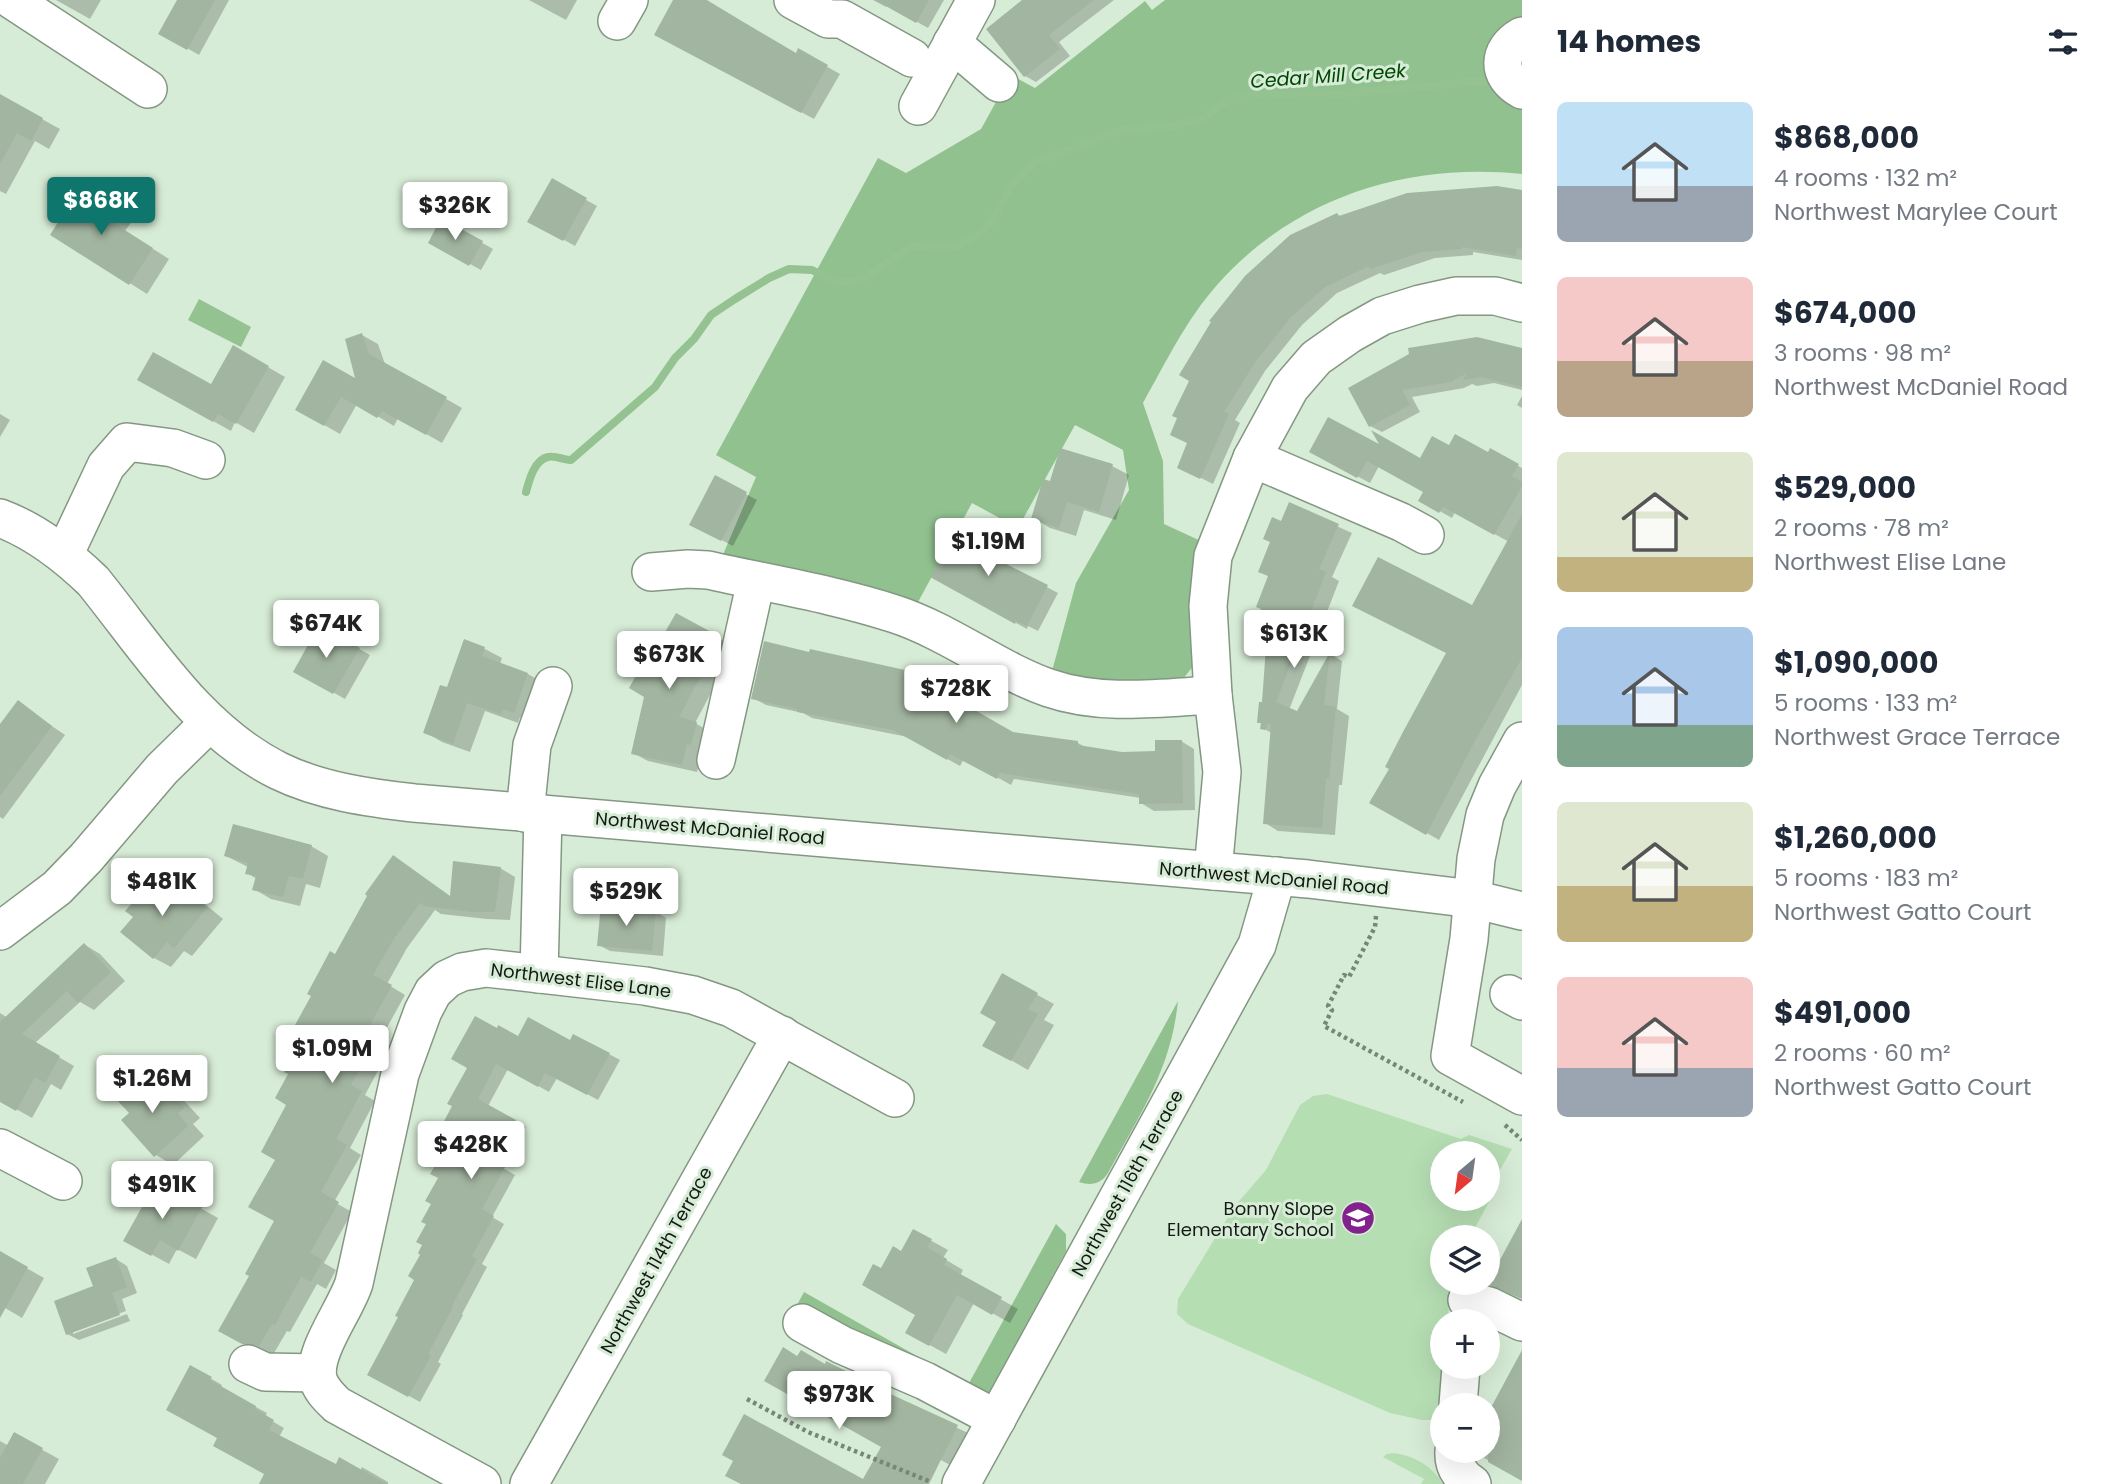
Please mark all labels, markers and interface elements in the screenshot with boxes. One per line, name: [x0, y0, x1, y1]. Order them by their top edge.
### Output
text: 14 homes: [1557, 20, 1701, 63]
icon: filters: [2044, 23, 2082, 61]
water label: Cedar Mill Creek: [1249, 57, 1408, 95]
text: $868,000: [1774, 116, 1919, 159]
icon: home: [1613, 130, 1697, 214]
text: 4 rooms · 132 m²: [1774, 162, 1957, 194]
pin: $868K: [52, 177, 150, 237]
pin: $326K: [406, 182, 504, 242]
text: $868K: [63, 184, 139, 216]
text: $326K: [419, 189, 491, 221]
text: Northwest Marylee Court: [1774, 196, 2058, 228]
text: $674,000: [1774, 291, 1917, 334]
icon: home: [1613, 305, 1697, 389]
text: 3 rooms · 98 m²: [1774, 337, 1951, 369]
text: Northwest McDaniel Road: [1774, 371, 2068, 403]
text: $529,000: [1774, 466, 1916, 509]
icon: home: [1613, 480, 1697, 564]
text: 2 rooms · 78 m²: [1774, 512, 1949, 544]
pin: $1.19M: [931, 518, 1045, 578]
text: $1.19M: [951, 525, 1025, 557]
text: Northwest Elise Lane: [1774, 546, 2006, 578]
pin: $674K: [277, 600, 375, 660]
text: $674K: [289, 607, 363, 639]
pin: $613K: [1245, 610, 1343, 670]
text: $613K: [1260, 617, 1328, 649]
pin: $673K: [620, 632, 718, 691]
text: $673K: [633, 638, 705, 670]
text: $1,090,000: [1774, 641, 1939, 684]
icon: home: [1613, 655, 1697, 739]
pin: $728K: [907, 666, 1005, 725]
text: $728K: [920, 672, 992, 704]
text: 5 rooms · 133 m²: [1774, 687, 1957, 719]
text: Northwest Grace Terrace: [1774, 721, 2060, 753]
street label: Northwest McDaniel Road: [594, 806, 826, 850]
text: $1,260,000: [1774, 816, 1937, 859]
icon: home: [1613, 830, 1697, 914]
street label: Northwest McDaniel Road: [1158, 856, 1390, 900]
pin: $481K: [113, 858, 211, 918]
text: 5 rooms · 183 m²: [1774, 862, 1958, 894]
text: $481K: [127, 865, 197, 897]
pin: $529K: [577, 869, 675, 928]
text: $529K: [589, 875, 663, 907]
text: Northwest Gatto Court: [1774, 896, 2031, 928]
street label: Northwest Elise Lane: [489, 957, 673, 1003]
text: $491,000: [1774, 991, 1911, 1034]
icon: home: [1613, 1005, 1697, 1089]
pin: $1.09M: [275, 1026, 389, 1085]
text: $1.09M: [292, 1032, 372, 1064]
text: 2 rooms · 60 m²: [1774, 1037, 1951, 1069]
pin: $1.26M: [95, 1056, 209, 1115]
text: $1.26M: [112, 1062, 192, 1094]
text: Northwest Gatto Court: [1774, 1071, 2031, 1103]
street label: Northwest 116th Terrace: [1065, 1085, 1189, 1281]
pin: $428K: [422, 1122, 520, 1181]
text: $428K: [434, 1128, 508, 1160]
north arrow: [1430, 1141, 1500, 1211]
map controls: [1430, 1141, 1500, 1463]
pin: $491K: [113, 1162, 211, 1221]
street label: Northwest 114th Terrace: [594, 1162, 718, 1358]
text: $491K: [127, 1168, 197, 1200]
place label: Bonny Slope Elementary School: [1167, 1196, 1334, 1242]
school or university icon: Bonny Slope Elementary School: [1339, 1199, 1377, 1237]
button: layers: [1430, 1225, 1500, 1295]
button: +: [1430, 1309, 1500, 1379]
pin: $973K: [790, 1372, 888, 1431]
text: $973K: [803, 1378, 875, 1410]
button: −: [1430, 1393, 1500, 1463]

